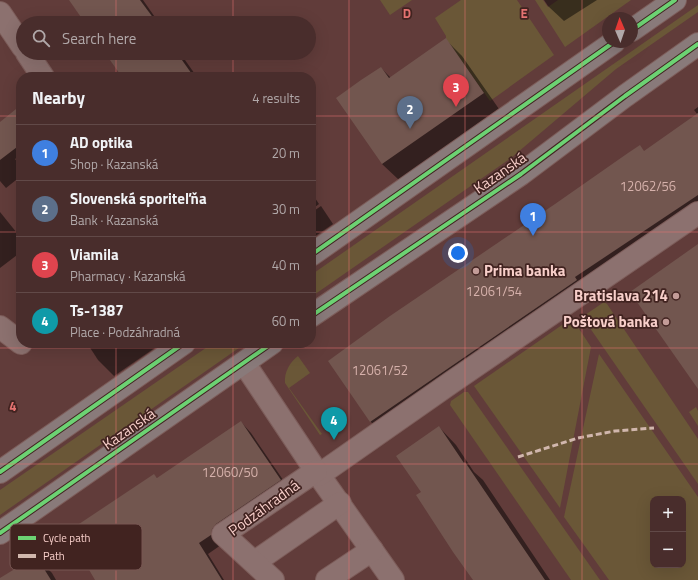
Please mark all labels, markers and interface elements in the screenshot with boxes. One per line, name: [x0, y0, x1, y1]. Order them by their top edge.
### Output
text: D: [403, 3, 411, 23]
text: E: [520, 3, 528, 23]
north arrow: [602, 12, 638, 48]
search box: [16, 16, 316, 60]
icon: search: [30, 27, 52, 49]
text: Search here: [62, 27, 136, 50]
pin: 3: [443, 74, 469, 107]
text: Nearby: [32, 85, 85, 111]
text: 4 results: [252, 88, 300, 108]
pin: 2: [397, 96, 423, 129]
text: AD optika: [70, 131, 133, 154]
text: 1: [41, 143, 49, 163]
text: 20 m: [272, 143, 300, 163]
street label: Kazanská: [469, 146, 531, 199]
text: Shop · Kazanská: [70, 154, 158, 174]
house number: 12062/56: [620, 176, 676, 196]
text: Slovenská sporiteľňa: [70, 187, 207, 210]
text: 2: [41, 199, 49, 219]
text: 30 m: [272, 199, 300, 219]
pin: 1: [520, 203, 546, 236]
text: Bank · Kazanská: [70, 210, 158, 230]
text: Viamila: [70, 243, 119, 266]
your location: [448, 243, 468, 263]
text: 3: [41, 255, 49, 275]
text: 40 m: [272, 255, 300, 275]
place label: Prima banka: [484, 259, 566, 282]
text: Pharmacy · Kazanská: [70, 266, 186, 286]
marker: Prima banka: [471, 266, 481, 276]
house number: 12061/54: [466, 281, 522, 301]
place label: Bratislava 214: [574, 284, 668, 307]
marker: Bratislava 214: [671, 291, 681, 301]
text: Ts-1387: [70, 299, 124, 322]
place label: Poštová banka: [563, 310, 658, 333]
text: 4: [41, 311, 49, 331]
text: 60 m: [272, 311, 300, 331]
marker: Poštová banka: [661, 317, 671, 327]
text: Place · Podzáhradná: [70, 322, 180, 342]
house number: 12061/52: [352, 360, 408, 380]
text: 4: [9, 396, 17, 416]
street label: Kazanská: [98, 402, 160, 455]
pin: 4: [321, 407, 347, 440]
house number: 12060/50: [202, 462, 258, 482]
street label: Podzáhradná: [223, 474, 305, 541]
map controls: [650, 496, 686, 568]
button: +: [650, 496, 686, 532]
legend: [10, 524, 142, 570]
text: Cycle path: [43, 530, 91, 546]
button: −: [650, 532, 686, 568]
text: Path: [43, 548, 65, 564]

